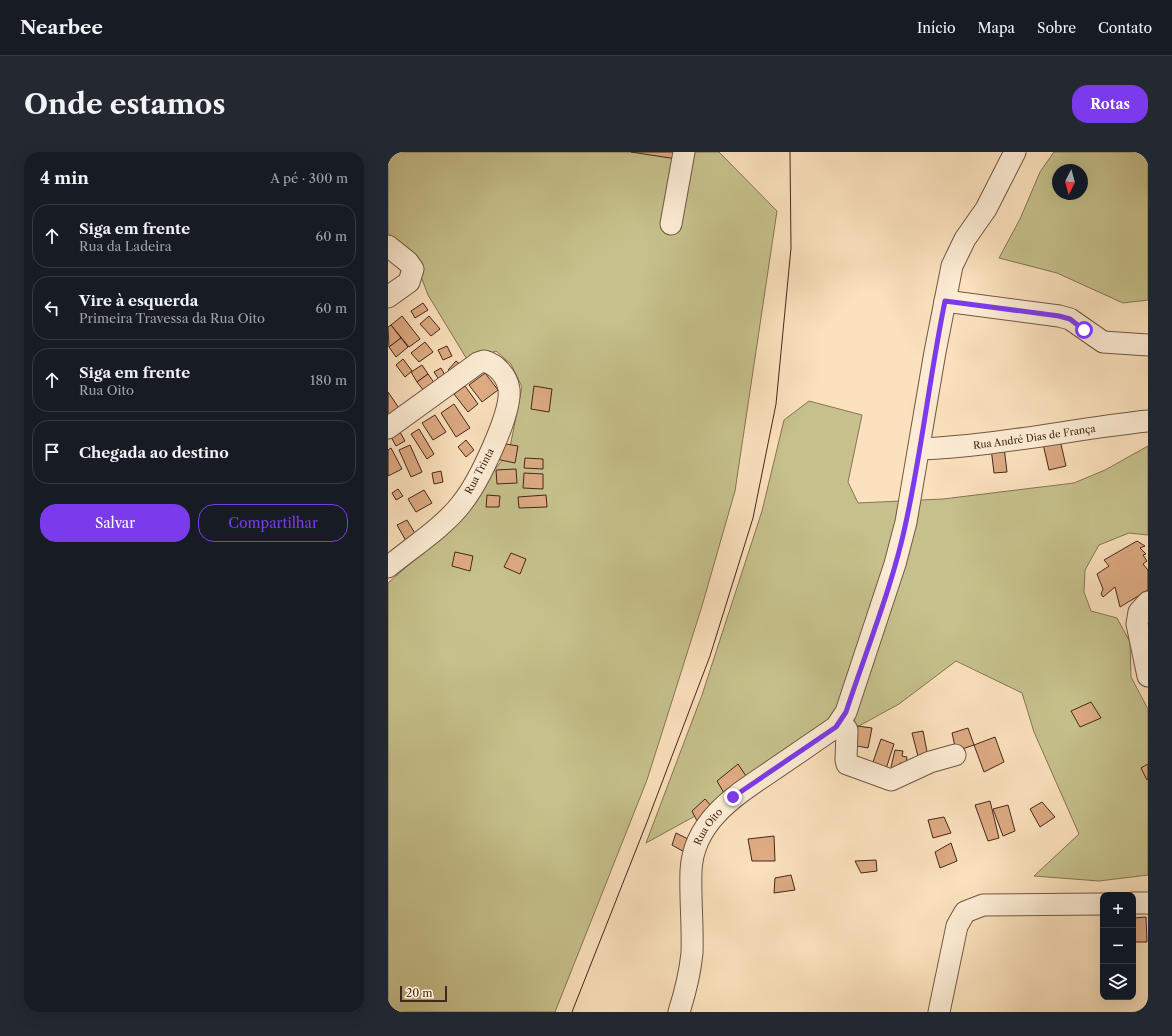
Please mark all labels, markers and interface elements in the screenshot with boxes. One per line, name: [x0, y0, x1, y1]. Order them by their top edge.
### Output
text: Nearbee: [20, 16, 103, 39]
text: Início: [917, 19, 956, 37]
text: Mapa: [978, 19, 1015, 37]
text: Sobre: [1037, 19, 1076, 37]
text: Contato: [1098, 19, 1152, 37]
button: Rotas: [1072, 85, 1148, 123]
text: Onde estamos: [24, 87, 225, 121]
north arrow: [1052, 164, 1088, 200]
text: 4 min: [40, 168, 89, 188]
text: A pé · 300 m: [270, 170, 348, 186]
text: Siga em frente: [79, 219, 190, 238]
icon: ahead: [41, 225, 63, 247]
text: 60 m: [316, 228, 347, 244]
text: Rua da Ladeira: [79, 238, 172, 254]
text: Vire à esquerda: [79, 291, 198, 310]
icon: left: [41, 297, 63, 319]
text: 60 m: [316, 300, 347, 316]
text: Primeira Travessa da Rua Oito: [79, 310, 265, 326]
route start: [1075, 321, 1093, 339]
text: Siga em frente: [79, 363, 190, 382]
icon: ahead: [41, 369, 63, 391]
text: 180 m: [310, 372, 347, 388]
text: Rua Oito: [79, 382, 134, 398]
street label: Rua André Dias de França: [972, 422, 1097, 452]
icon: arrive: [41, 441, 63, 463]
text: Chegada ao destino: [79, 443, 229, 462]
street label: Rua Trinta: [462, 445, 497, 496]
button: Salvar: [40, 504, 190, 542]
button: Compartilhar: [198, 504, 348, 542]
route end: [724, 788, 742, 806]
street label: Rua Oito: [691, 805, 725, 847]
map controls: [1100, 892, 1136, 1000]
button: +: [1100, 892, 1136, 928]
button: −: [1100, 928, 1136, 964]
button: layers: [1100, 964, 1136, 1000]
scale bar: [400, 984, 447, 1003]
text: 20 m: [406, 986, 432, 1000]

